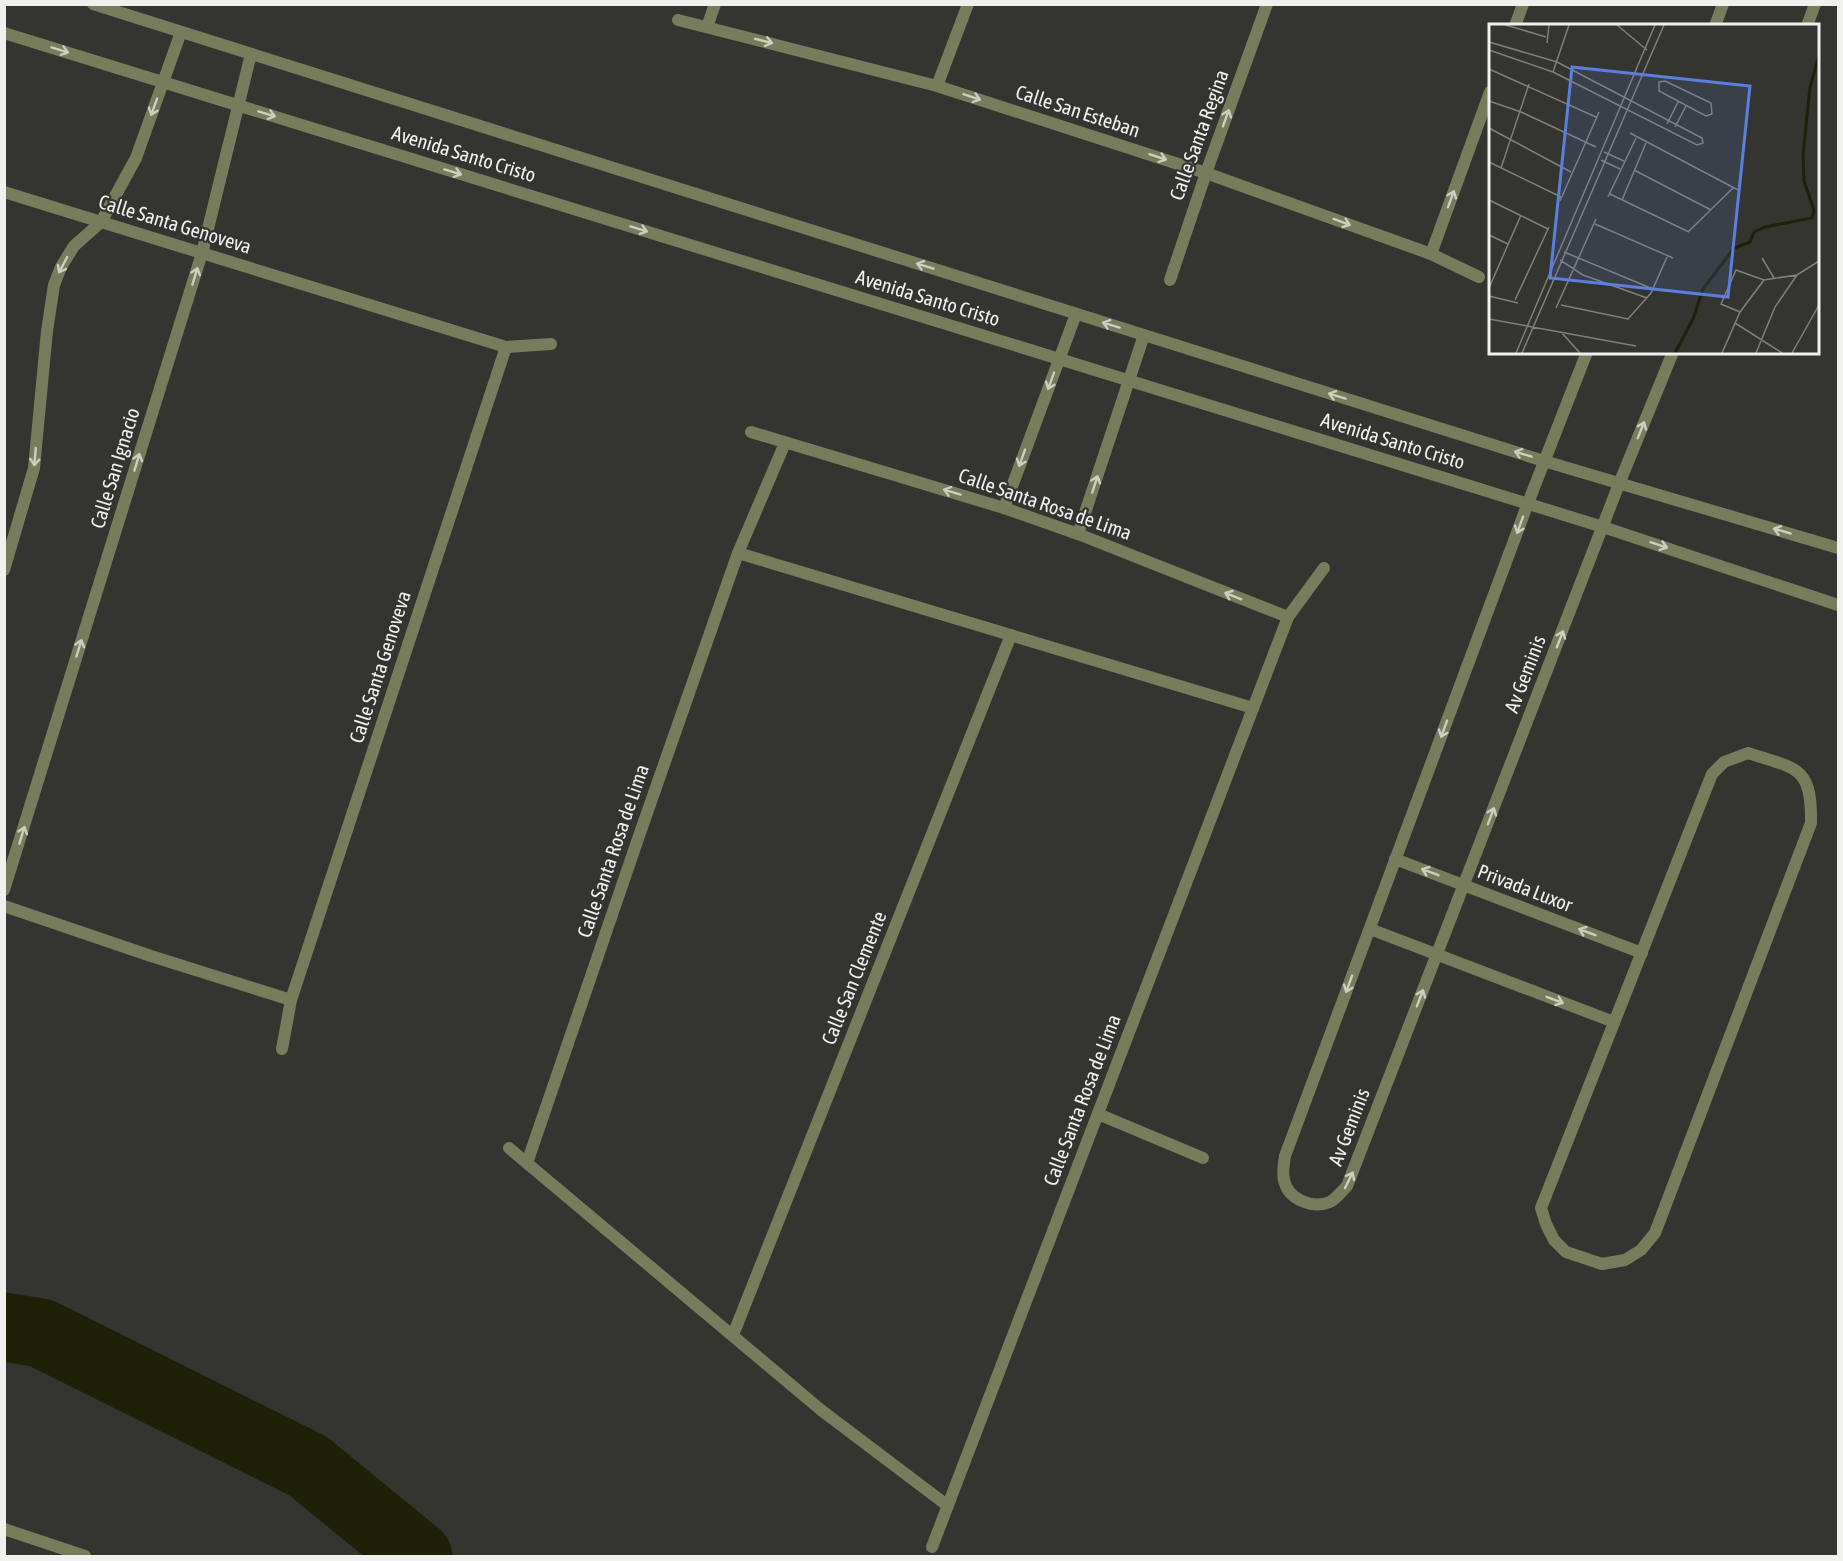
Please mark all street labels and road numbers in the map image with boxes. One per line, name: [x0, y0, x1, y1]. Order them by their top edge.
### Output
street label: Calle Santa Regina: [1164, 67, 1233, 203]
street label: Calle San Esteban: [1013, 80, 1143, 141]
street label: Avenida Santo Cristo: [389, 121, 539, 186]
street label: Calle Santa Genoveva: [96, 189, 254, 258]
street label: Avenida Santo Cristo: [853, 265, 1003, 330]
street label: Calle San Ignacio: [85, 405, 144, 531]
street label: Avenida Santo Cristo: [1318, 408, 1468, 473]
street label: Calle Santa Rosa de Lima: [956, 463, 1135, 544]
street label: Calle Santa Genoveva: [344, 588, 415, 746]
street label: Av Geminis: [1499, 632, 1550, 716]
street label: Calle Santa Rosa de Lima: [572, 761, 653, 940]
street label: Privada Luxor: [1474, 859, 1577, 917]
street label: Calle San Clemente: [816, 908, 891, 1048]
street label: Calle Santa Rosa de Lima: [1038, 1011, 1125, 1189]
street label: Av Geminis: [1323, 1085, 1374, 1169]

